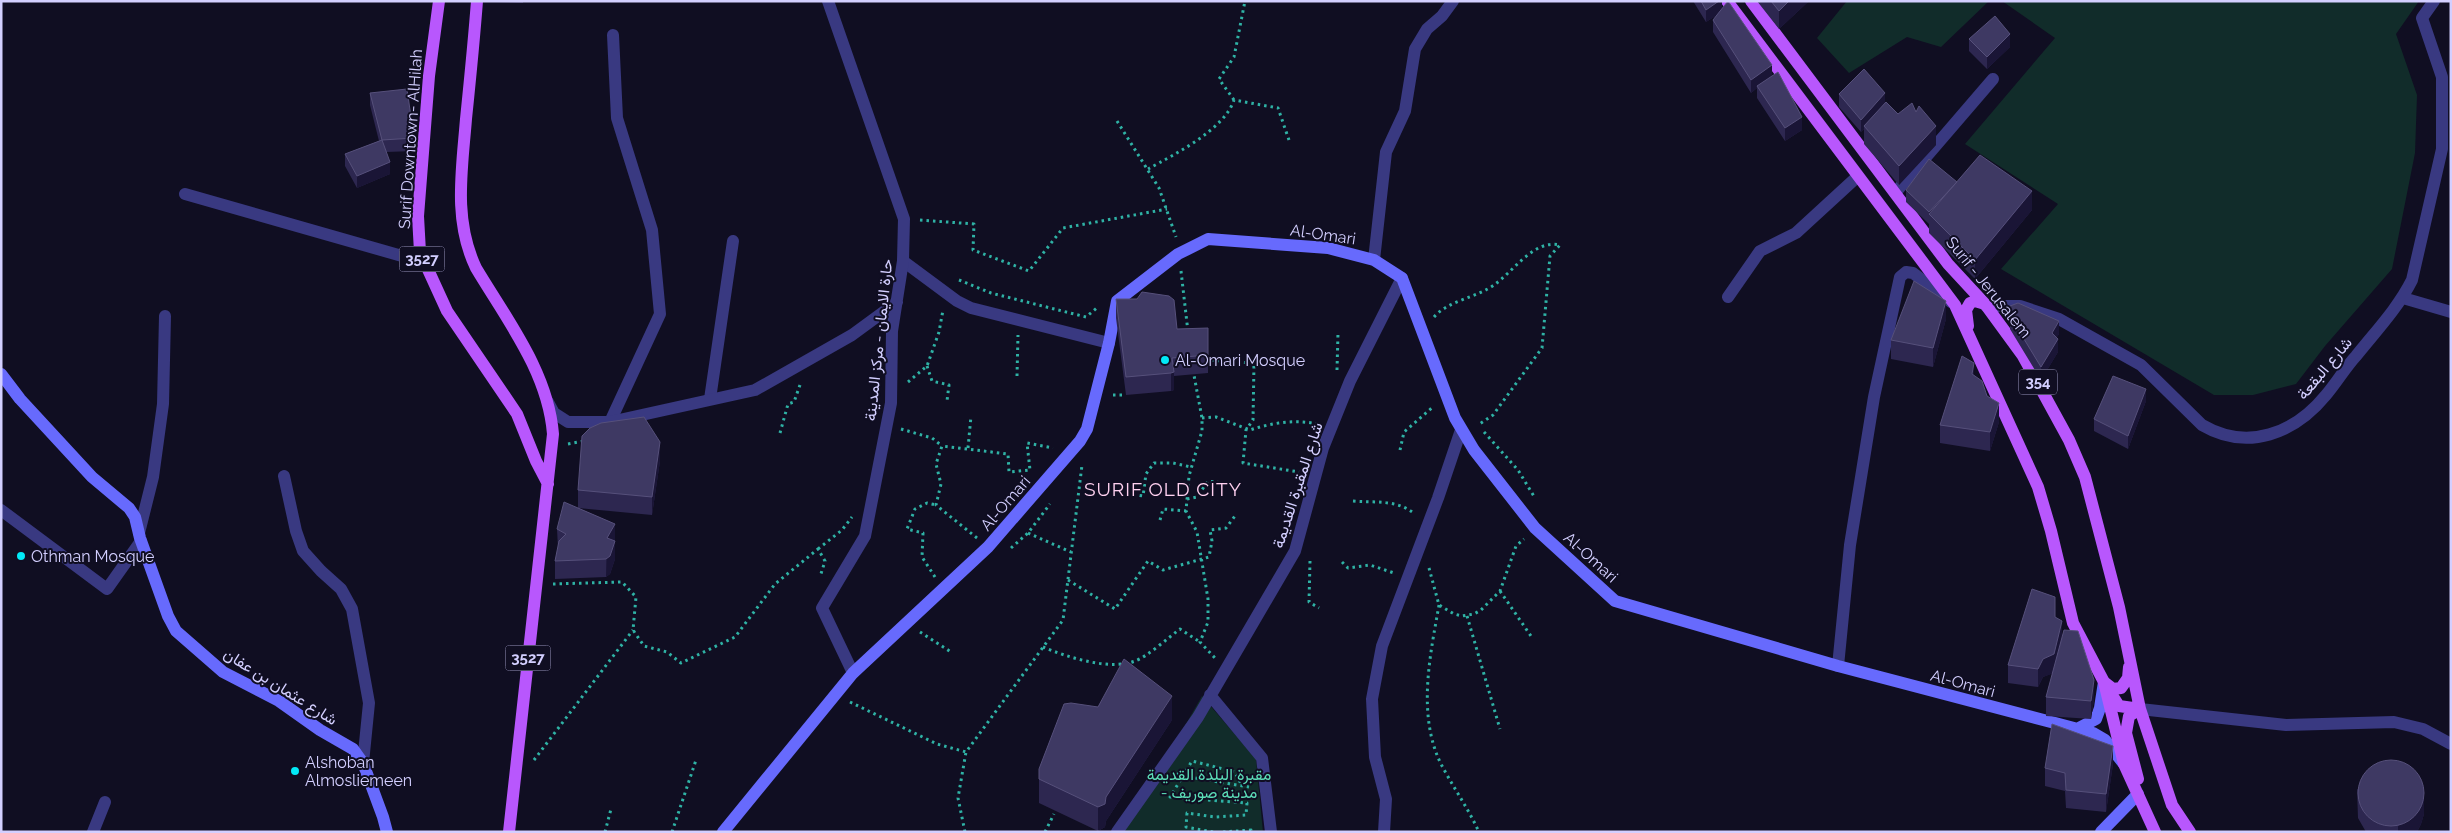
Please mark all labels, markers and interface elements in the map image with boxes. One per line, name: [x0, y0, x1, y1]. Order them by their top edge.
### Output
street label: Surif Downtown- AlHilah: [395, 48, 426, 230]
street label: Al-Omari: [1289, 220, 1357, 249]
street label: Surif - Jerusalem: [1942, 233, 2035, 342]
road number: 3527: [400, 246, 444, 272]
street label: حارة الايمان - مركز المدينة: [861, 258, 897, 422]
street label: شارع البقعة: [2293, 333, 2357, 405]
place label: Al-Omari Mosque: [1175, 351, 1305, 370]
marker: Al-Omari Mosque: [1159, 354, 1171, 366]
road number: 354: [2019, 370, 2057, 394]
street label: شارع المقبرة القديمة: [1268, 420, 1329, 551]
street label: Al-Omari: [977, 472, 1034, 535]
district label: SURIF OLD CITY: [1084, 478, 1242, 500]
street label: Al-Omari: [1560, 528, 1622, 587]
place label: Othman Mosque: [31, 547, 154, 566]
marker: Othman Mosque: [15, 550, 27, 562]
street label: شارع عثمان بن عفان: [219, 644, 341, 731]
road number: 3527: [506, 646, 550, 670]
street label: Al-Omari: [1928, 666, 1997, 701]
place label: Alshoban Almosliemeen: [305, 753, 412, 790]
marker: Alshoban Almosliemeen: [289, 765, 301, 777]
park label: مقبرة البلدة القديمة - مدينة صوريف: [1147, 765, 1271, 803]

